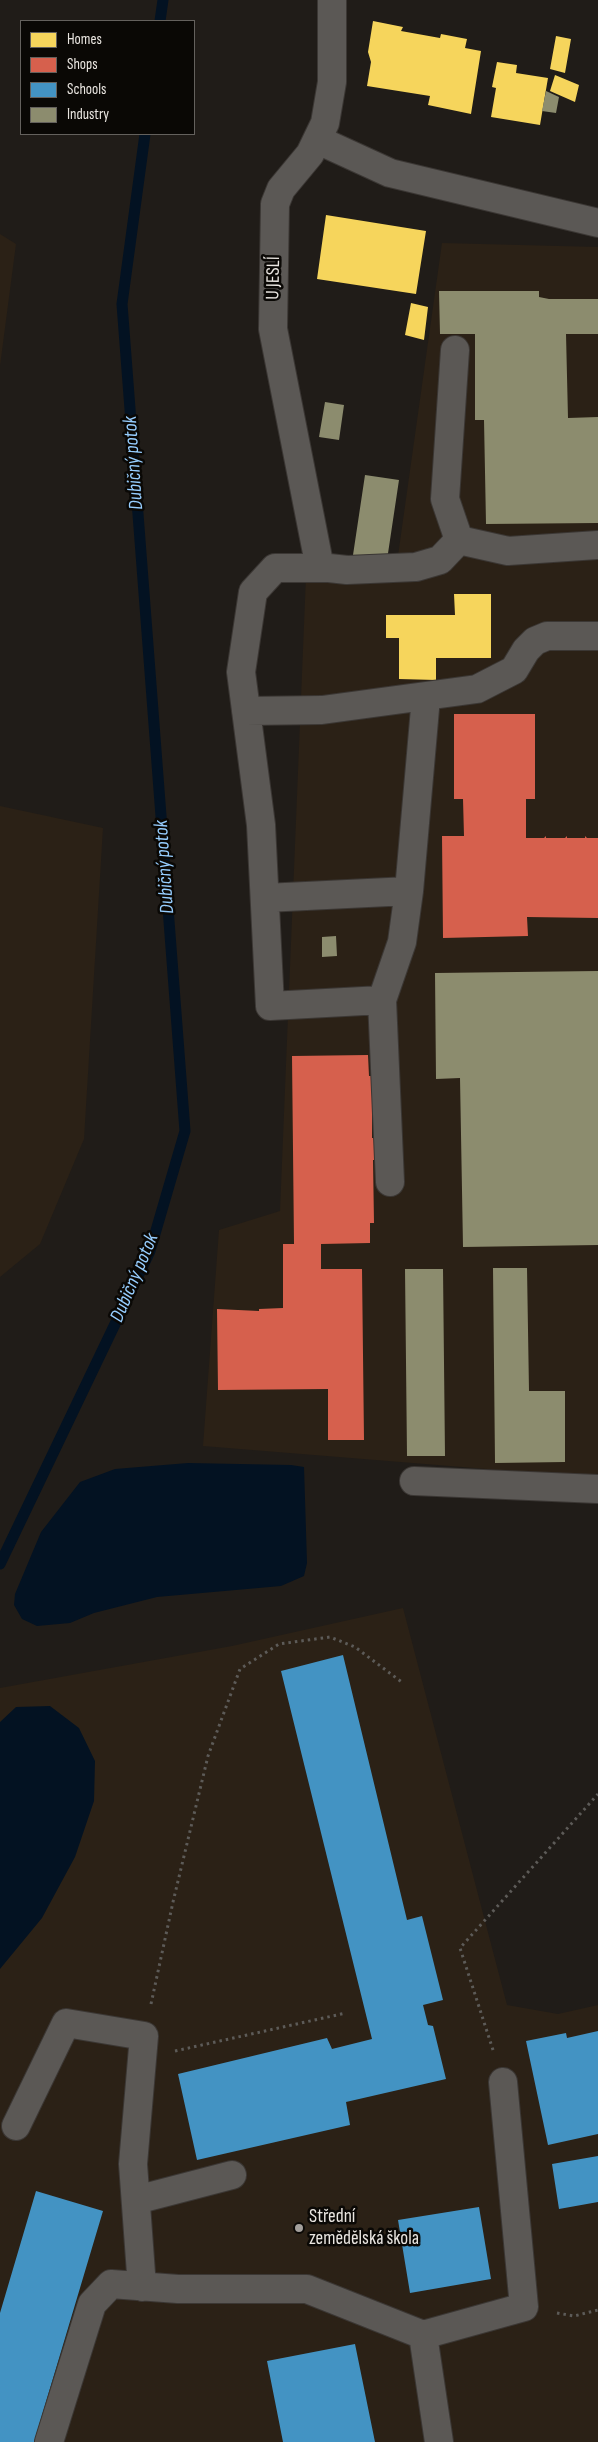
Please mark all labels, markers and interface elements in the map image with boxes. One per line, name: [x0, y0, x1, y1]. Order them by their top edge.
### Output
legend: [20, 20, 195, 135]
text: Homes: [67, 30, 102, 49]
text: Shops: [67, 55, 98, 74]
text: Schools: [67, 80, 106, 99]
text: Industry: [67, 105, 109, 124]
street label: U JESLÍ: [262, 256, 286, 300]
water label: Dubičný potok: [119, 415, 149, 511]
water label: Dubičný potok: [150, 819, 180, 915]
water label: Dubičný potok: [106, 1230, 164, 1326]
place label: Střední zemědělská škola: [309, 2206, 419, 2250]
marker: Střední zemědělská škola: [293, 2222, 305, 2234]

